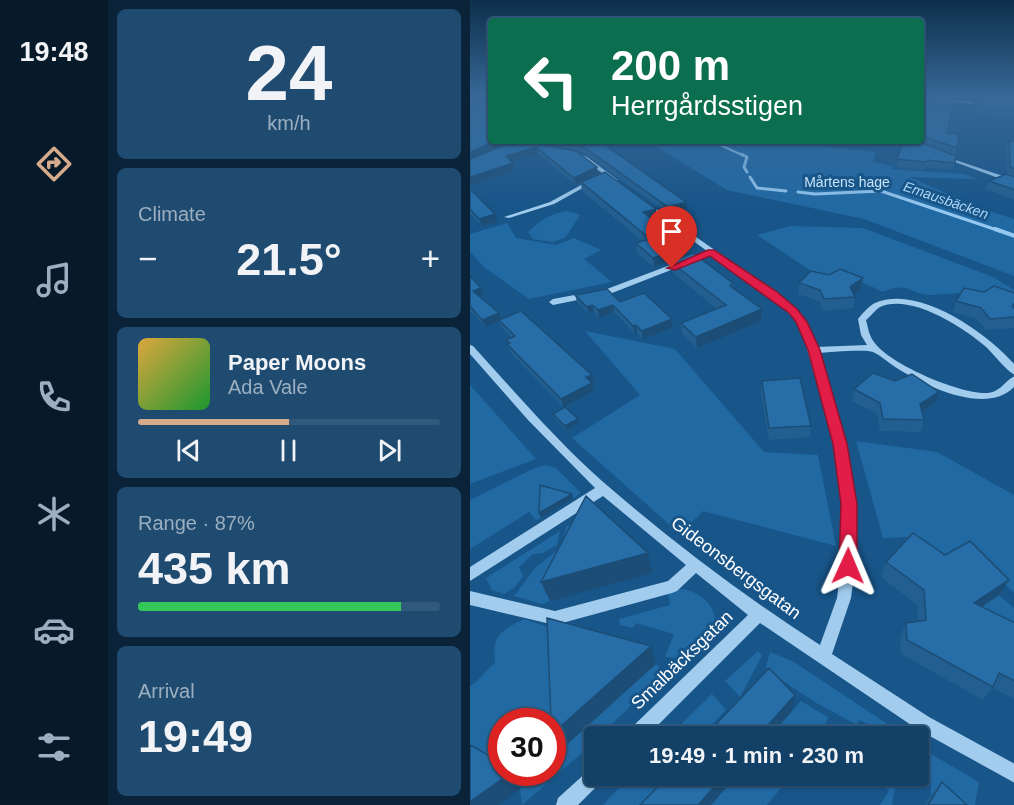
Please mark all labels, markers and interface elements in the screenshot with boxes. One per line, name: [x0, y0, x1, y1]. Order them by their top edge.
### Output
text: 24: [246, 29, 332, 117]
text: 19:48: [19, 37, 89, 67]
icon: left: [512, 42, 590, 120]
text: 200 m: [611, 42, 730, 89]
text: Herrgårdsstigen: [611, 91, 803, 121]
text: km/h: [267, 112, 311, 134]
icon: directions: [33, 143, 75, 185]
park label: Mårtens hage: [804, 174, 890, 190]
water label: Emausbäcken: [901, 178, 991, 222]
text: Climate: [138, 203, 206, 225]
pin: [646, 206, 697, 268]
icon: arrive: [655, 215, 688, 248]
text: 21.5°: [236, 234, 342, 285]
text: −: [138, 240, 157, 277]
text: +: [421, 240, 440, 277]
icon: music: [33, 259, 75, 301]
text: Paper Moons: [228, 350, 366, 375]
icon: phone: [33, 376, 75, 418]
text: Ada Vale: [228, 376, 308, 398]
icon: previous: [172, 434, 205, 467]
icon: pause: [272, 434, 305, 467]
icon: next: [373, 434, 406, 467]
icon: climate: [33, 493, 75, 535]
text: Range · 87%: [138, 512, 255, 534]
street label: Gideonsbergsgatan: [667, 513, 805, 623]
position arrow: [816, 534, 880, 598]
text: 435 km: [138, 543, 291, 594]
street label: Smalbäcksgatan: [627, 607, 737, 713]
icon: car: [33, 609, 75, 651]
text: Arrival: [138, 680, 195, 702]
speed limit sign: 30: [488, 708, 566, 786]
text: 19:49: [138, 711, 253, 762]
icon: filters: [33, 726, 75, 768]
text: 19:49 · 1 min · 230 m: [649, 743, 864, 768]

